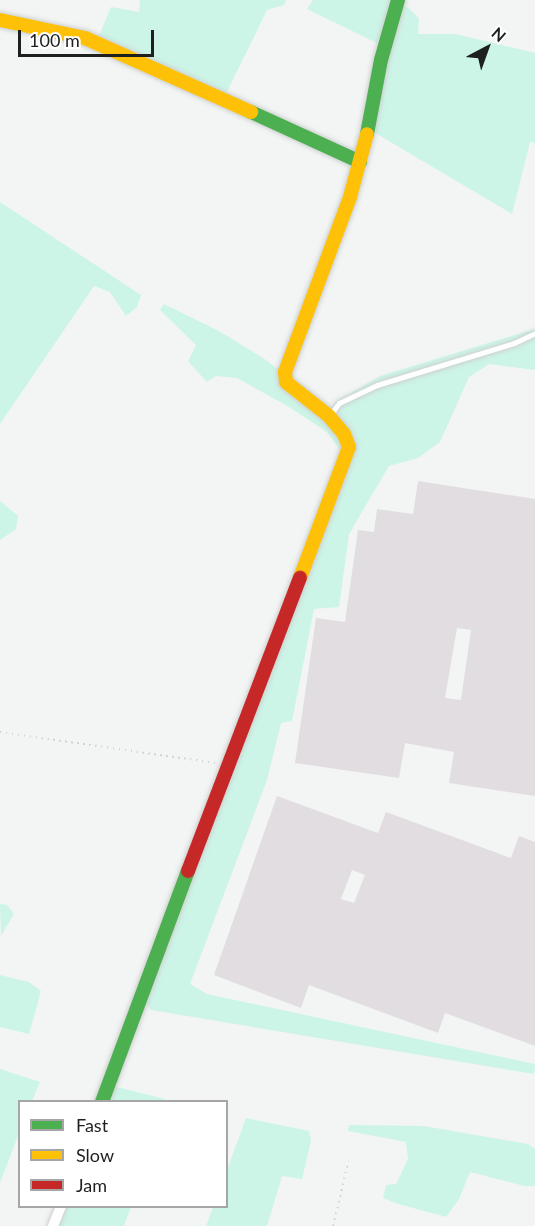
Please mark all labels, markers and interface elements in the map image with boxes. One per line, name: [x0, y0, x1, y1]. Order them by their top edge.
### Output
scale bar: [21, 18, 158, 56]
north arrow: [457, 18, 517, 78]
text: N: [488, 23, 510, 45]
text: 100 m: [29, 29, 80, 51]
legend: [18, 1100, 228, 1208]
text: Fast: [76, 1114, 108, 1136]
text: Slow: [76, 1144, 114, 1166]
text: Jam: [76, 1174, 107, 1196]

